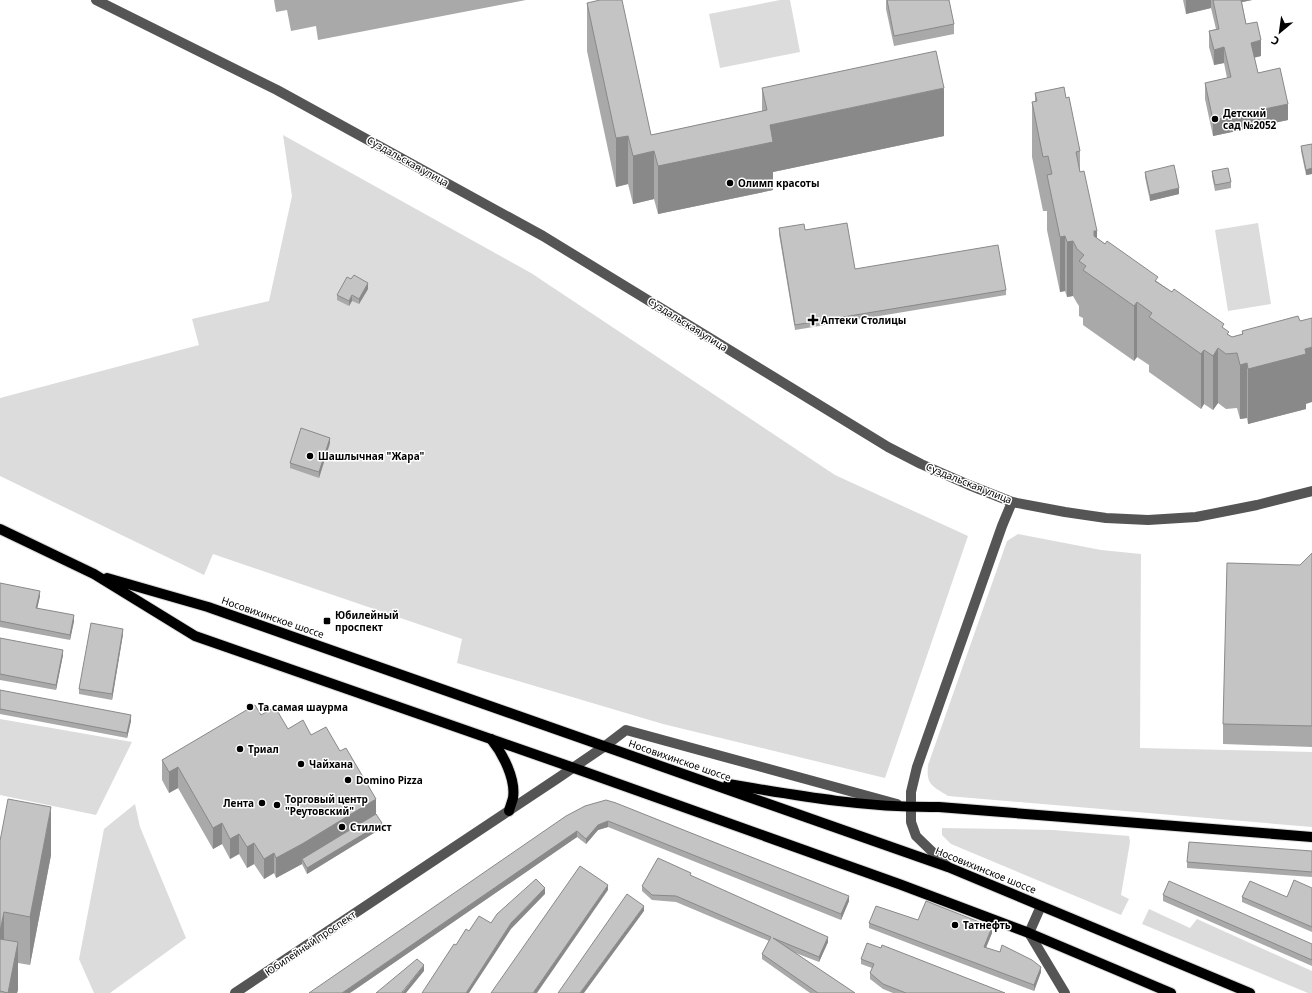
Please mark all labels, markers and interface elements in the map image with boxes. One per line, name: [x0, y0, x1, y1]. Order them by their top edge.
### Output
north arrow: [1260, 12, 1300, 52]
text: С: [1268, 33, 1282, 49]
place label: Детский сад №2052: [1223, 106, 1277, 132]
marker: Детский сад №2052: [1210, 114, 1220, 124]
street label: Суздальская улица: [365, 133, 451, 189]
place label: Олимп красоты: [738, 176, 819, 190]
marker: Олимп красоты: [725, 178, 735, 188]
street label: Суздальская улица: [645, 294, 731, 354]
place label: Аптеки Столицы: [821, 313, 906, 327]
marker: Аптеки Столицы: [808, 315, 818, 325]
place label: Шашлычная "Жара": [318, 449, 424, 463]
marker: Шашлычная "Жара": [305, 451, 315, 461]
street label: Суздальская улица: [924, 459, 1014, 507]
street label: Носовихинское шоссе: [220, 593, 327, 641]
place label: Юбилейный проспект: [335, 608, 399, 634]
marker: Юбилейный проспект: [322, 616, 332, 626]
place label: Та самая шаурма: [258, 700, 348, 714]
marker: Та самая шаурма: [245, 702, 255, 712]
street label: Носовихинское шоссе: [627, 736, 734, 784]
place label: Триал: [248, 742, 279, 756]
marker: Триал: [235, 744, 245, 754]
place label: Чайхана: [309, 757, 353, 771]
marker: Чайхана: [296, 759, 306, 769]
place label: Domino Pizza: [356, 773, 423, 787]
marker: Domino Pizza: [343, 775, 353, 785]
place label: Торговый центр "Реутовский": [285, 792, 368, 818]
place label: Лента: [223, 796, 254, 810]
marker: Лента: [257, 798, 267, 808]
marker: Торговый центр "Реутовский": [272, 800, 282, 810]
place label: Стилист: [350, 820, 392, 834]
marker: Стилист: [337, 822, 347, 832]
street label: Носовихинское шоссе: [933, 843, 1039, 897]
street label: Юбилейный проспект: [262, 907, 358, 979]
place label: Татнефть: [963, 918, 1011, 932]
marker: Татнефть: [950, 920, 960, 930]

